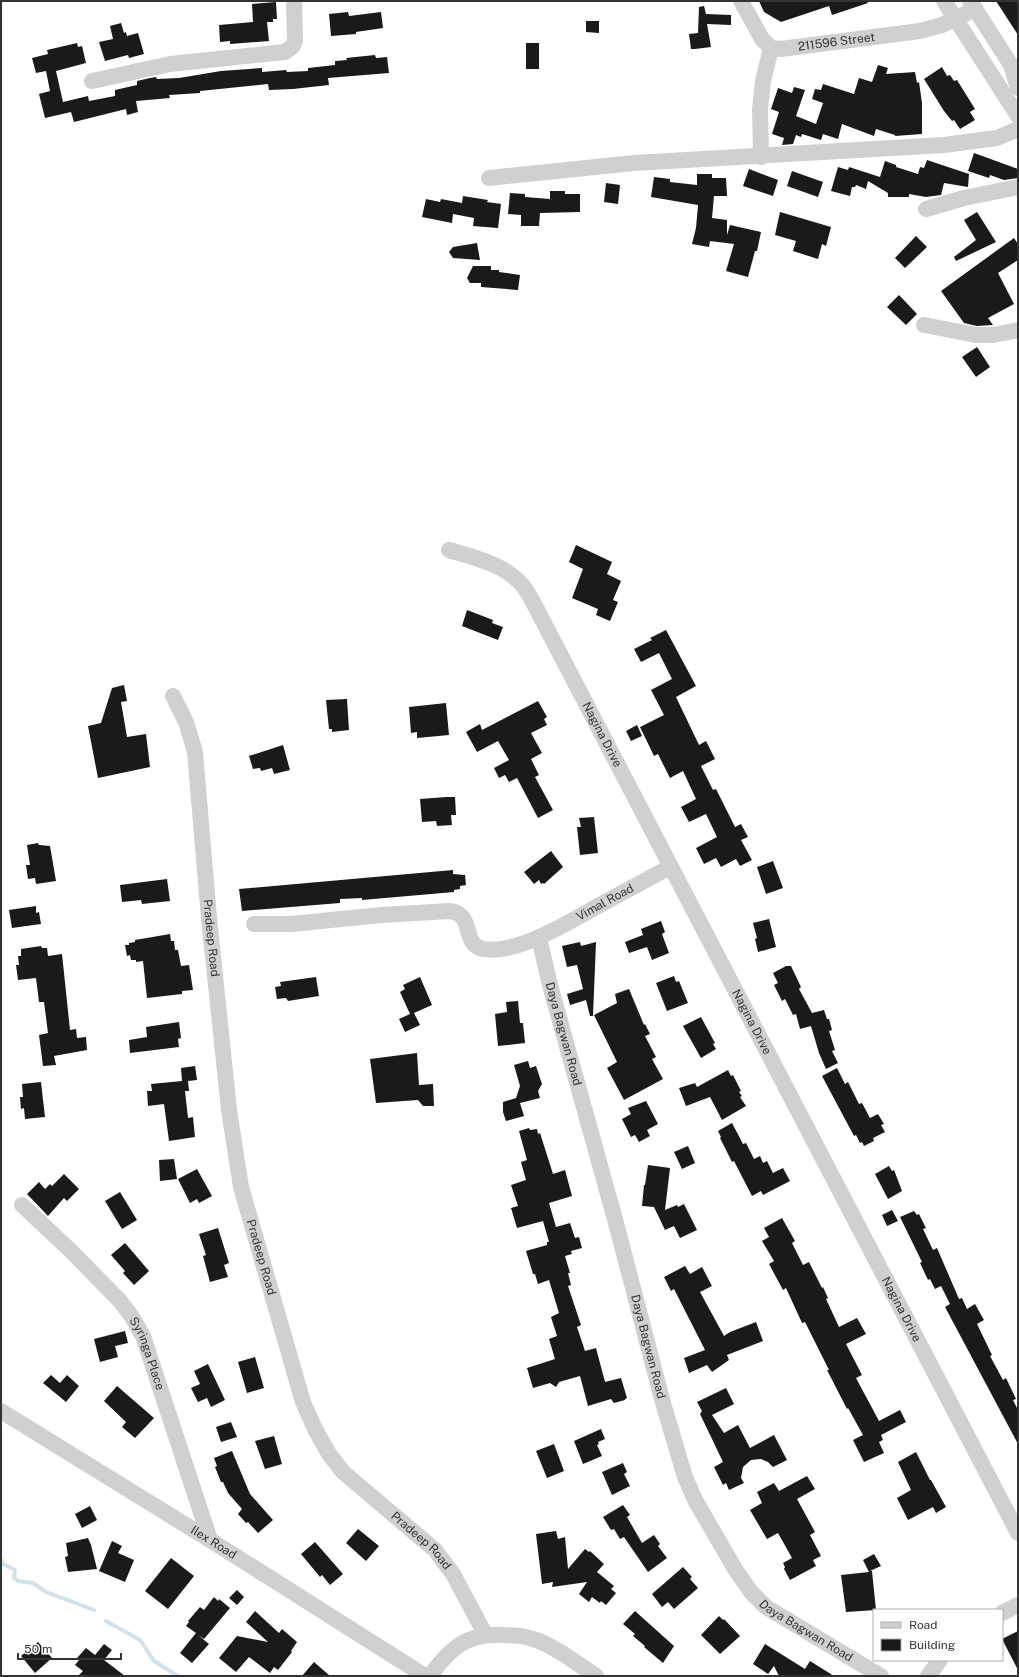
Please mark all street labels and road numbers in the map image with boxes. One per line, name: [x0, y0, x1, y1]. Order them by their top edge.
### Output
street label: 211596 Street: [797, 30, 876, 54]
street label: Nagina Drive: [579, 700, 625, 770]
street label: Vimal Road: [574, 881, 636, 924]
street label: Pradeep Road: [200, 898, 222, 977]
street label: Daya Bagwan Road: [543, 980, 585, 1087]
street label: Nagina Drive: [729, 987, 775, 1057]
street label: Pradeep Road: [244, 1218, 279, 1297]
street label: Nagina Drive: [879, 1274, 924, 1344]
street label: Daya Bagwan Road: [628, 1293, 669, 1400]
street label: Syringa Place: [127, 1314, 167, 1392]
street label: Pradeep Road: [388, 1509, 454, 1572]
street label: Ilex Road: [188, 1523, 239, 1562]
street label: Daya Bagwan Road: [756, 1597, 855, 1664]

